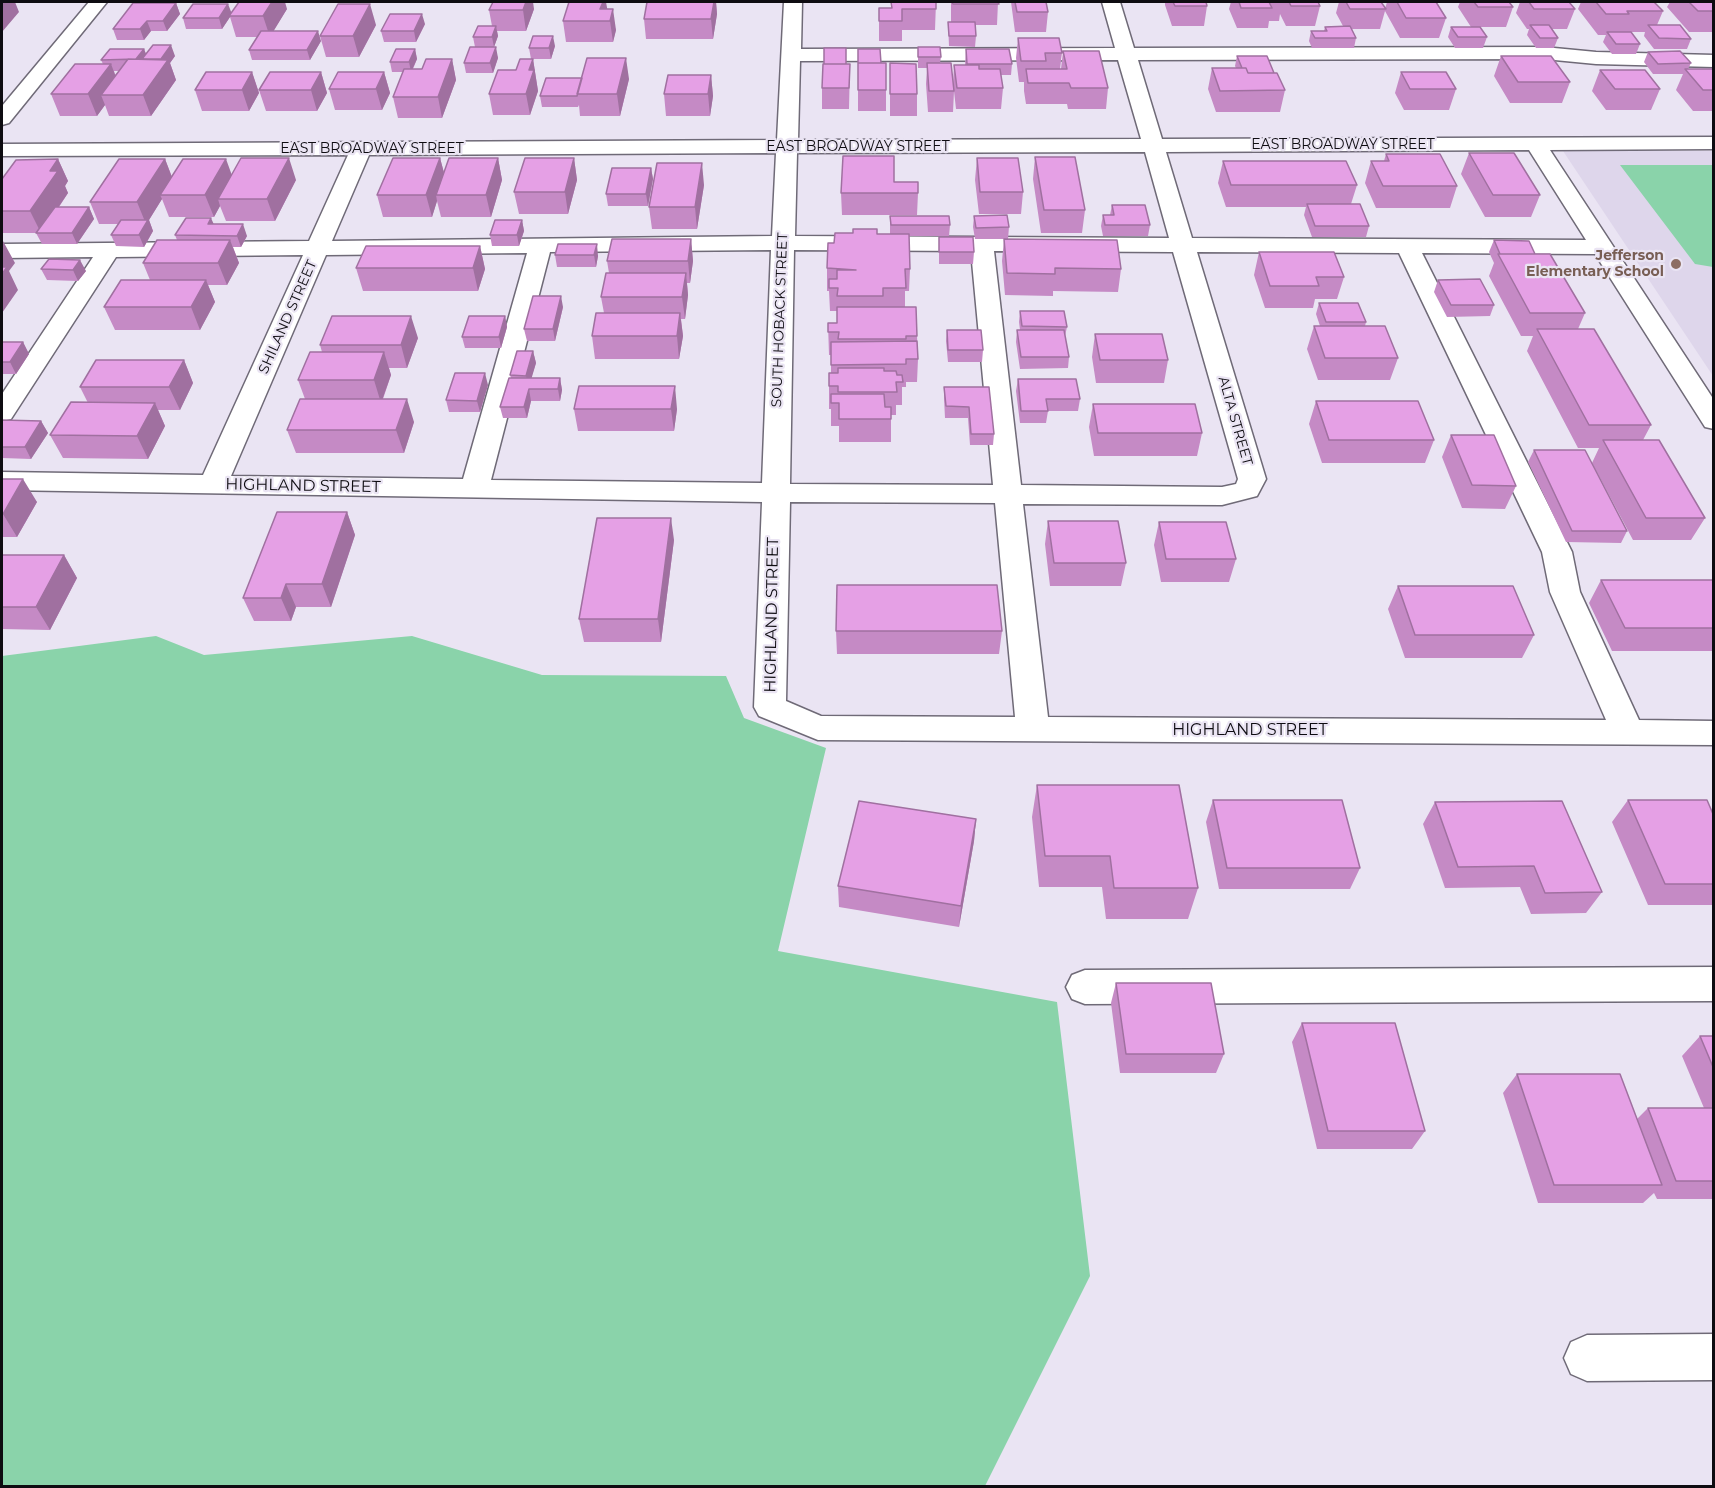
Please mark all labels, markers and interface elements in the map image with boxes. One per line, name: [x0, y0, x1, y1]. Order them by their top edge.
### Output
street label: EAST BROADWAY STREET: [1251, 137, 1435, 153]
street label: EAST BROADWAY STREET: [766, 139, 950, 155]
street label: EAST BROADWAY STREET: [280, 141, 464, 157]
street label: SOUTH HOBACK STREET: [769, 232, 791, 408]
place label: Jefferson Elementary School: [1526, 248, 1664, 280]
marker: Jefferson Elementary School: [1669, 257, 1683, 271]
street label: SHILAND STREET: [255, 258, 321, 376]
street label: ALTA STREET: [1214, 375, 1256, 467]
street label: HIGHLAND STREET: [225, 475, 381, 497]
street label: HIGHLAND STREET: [761, 537, 783, 693]
street label: HIGHLAND STREET: [1172, 720, 1328, 740]

